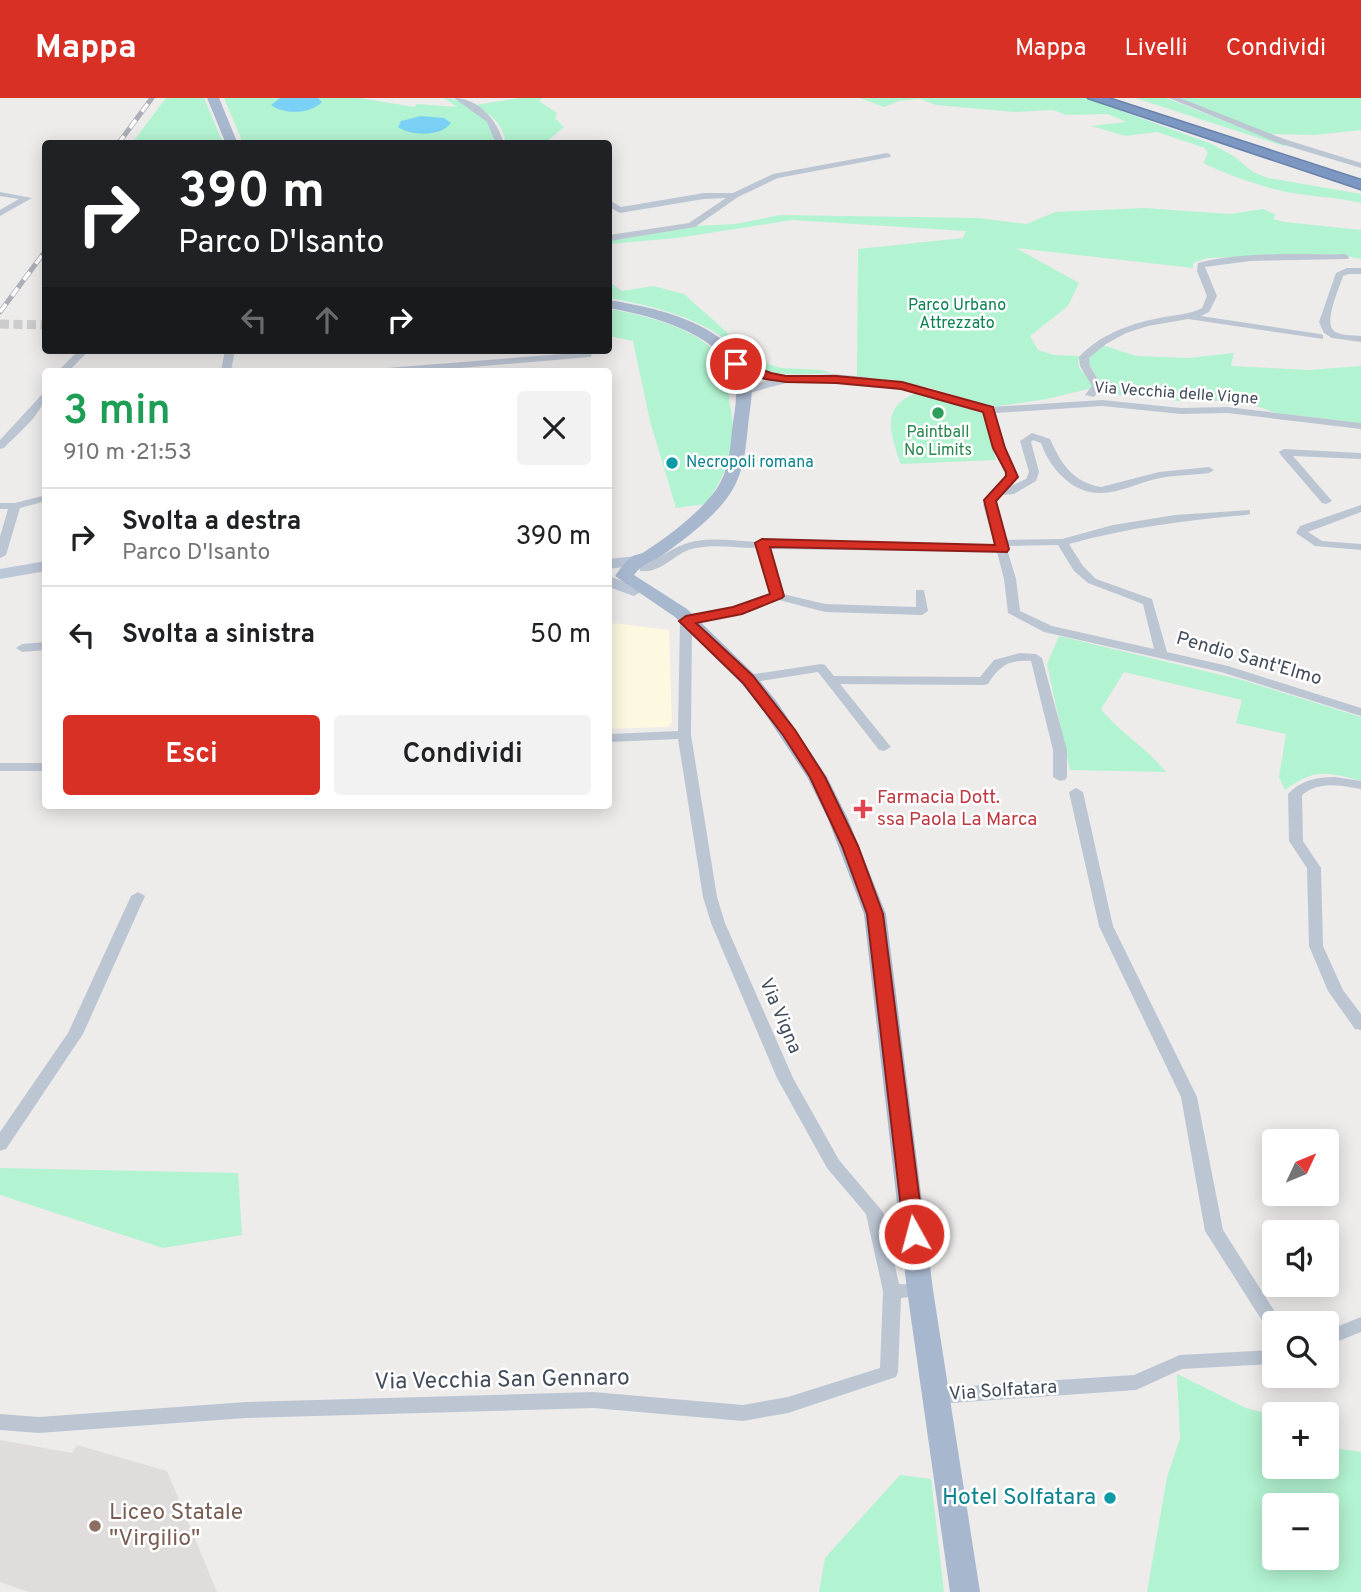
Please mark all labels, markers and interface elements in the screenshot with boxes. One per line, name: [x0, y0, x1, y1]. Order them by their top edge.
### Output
text: Mappa: [35, 28, 137, 70]
text: Mappa: [1015, 34, 1086, 64]
text: Livelli: [1124, 34, 1188, 64]
text: Condividi: [1226, 34, 1326, 64]
text: 390 m: [178, 163, 325, 225]
icon: right: [63, 168, 154, 259]
text: Parco D'Isanto: [178, 224, 384, 264]
park label: Parco Urbano Attrezzato: [908, 296, 1006, 334]
icon: left: [235, 301, 273, 339]
icon: ahead: [308, 301, 346, 339]
icon: right: [381, 301, 419, 339]
pin: [706, 334, 766, 394]
icon: arrive: [717, 345, 755, 383]
street label: Via Vecchia delle Vigne: [1093, 378, 1259, 410]
text: 3 min: [63, 386, 171, 439]
button: close: [517, 391, 591, 465]
marker: Paintball No Limits: [930, 405, 946, 421]
place label: Paintball No Limits: [904, 423, 972, 461]
text: 910 m · 21:53: [63, 439, 192, 468]
place label: Necropoli romana: [686, 453, 814, 473]
marker: Necropoli romana: [664, 455, 680, 471]
text: Svolta a destra: [122, 506, 301, 539]
icon: right: [63, 518, 101, 556]
text: 390 m: [516, 521, 591, 554]
text: Parco D'Isanto: [122, 539, 270, 568]
icon: left: [63, 616, 101, 654]
text: Svolta a sinistra: [122, 619, 315, 652]
text: 50 m: [530, 619, 591, 652]
street label: Pendio Sant'Elmo: [1173, 627, 1325, 691]
button: Esci: [63, 715, 320, 795]
button: Condividi: [334, 715, 591, 795]
place label: Farmacia Dott. ssa Paola La Marca: [877, 786, 1037, 832]
marker: Farmacia Dott. ssa Paola La Marca: [855, 801, 871, 817]
street label: Via Vigna: [753, 975, 807, 1057]
north arrow: [1262, 1129, 1339, 1206]
map controls: [1262, 1129, 1339, 1570]
position arrow: [877, 1197, 951, 1271]
button: sound: [1262, 1220, 1339, 1297]
button: search: [1262, 1311, 1339, 1388]
street label: Via Vecchia San Gennaro: [374, 1364, 630, 1398]
street label: Via Solfatara: [948, 1375, 1058, 1407]
button: +: [1262, 1402, 1339, 1479]
place label: Hotel Solfatara: [942, 1484, 1096, 1513]
marker: Hotel Solfatara: [1102, 1490, 1118, 1506]
button: −: [1262, 1493, 1339, 1570]
place label: Liceo Statale "Virgilio": [109, 1499, 243, 1554]
marker: Liceo Statale "Virgilio": [87, 1518, 103, 1534]

